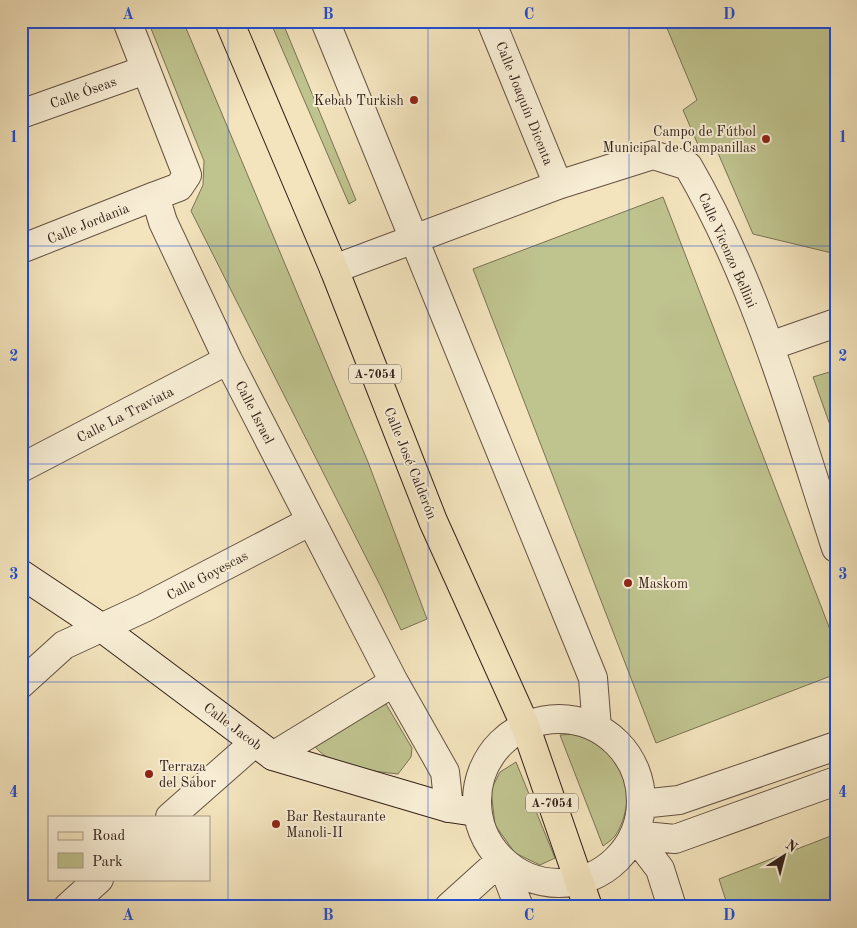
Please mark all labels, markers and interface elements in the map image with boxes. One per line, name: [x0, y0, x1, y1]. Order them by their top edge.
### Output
text: A: [122, 7, 134, 23]
text: B: [322, 7, 334, 23]
text: C: [524, 7, 534, 23]
text: D: [723, 7, 735, 23]
street label: Calle Joaquín Dicenta: [493, 40, 555, 167]
street label: Calle Óseas: [47, 71, 118, 111]
place label: Kebab Turkish: [314, 94, 404, 108]
marker: Kebab Turkish: [408, 94, 420, 106]
place label: Campo de Fútbol Municipal de Campanillas: [603, 125, 756, 155]
text: 1: [9, 130, 19, 146]
text: 1: [838, 130, 848, 146]
marker: Campo de Fútbol Municipal de Campanillas: [760, 133, 772, 145]
street label: Calle Vicenzo Bellini: [695, 191, 759, 310]
street label: Calle Jordania: [45, 201, 131, 247]
text: 2: [9, 349, 19, 365]
text: 2: [838, 349, 848, 365]
road number: A-7054: [349, 364, 401, 384]
street label: Calle Israel: [232, 379, 276, 446]
street label: Calle La Traviata: [75, 384, 176, 445]
street label: Calle José Calderón: [381, 405, 439, 522]
street label: Calle Goyescas: [165, 549, 250, 603]
text: 3: [9, 567, 19, 583]
text: 3: [838, 567, 848, 583]
marker: Maskom: [622, 577, 634, 589]
place label: Maskom: [638, 577, 688, 591]
street label: Calle Jacob: [201, 700, 264, 753]
place label: Terraza del Sabor: [159, 760, 216, 790]
marker: Terraza del Sabor: [143, 768, 155, 780]
text: 4: [9, 785, 19, 801]
text: 4: [838, 785, 848, 801]
road number: A-7054: [526, 794, 578, 812]
place label: Bar Restaurante Manoli-II: [286, 810, 386, 840]
legend: [48, 816, 210, 880]
marker: Bar Restaurante Manoli-II: [270, 818, 282, 830]
text: Road: [92, 829, 126, 844]
north arrow: [760, 830, 810, 880]
text: N: [783, 837, 800, 855]
text: Park: [92, 855, 123, 870]
text: A: [122, 908, 134, 924]
text: B: [322, 908, 334, 924]
text: C: [524, 908, 534, 924]
text: D: [723, 908, 735, 924]

